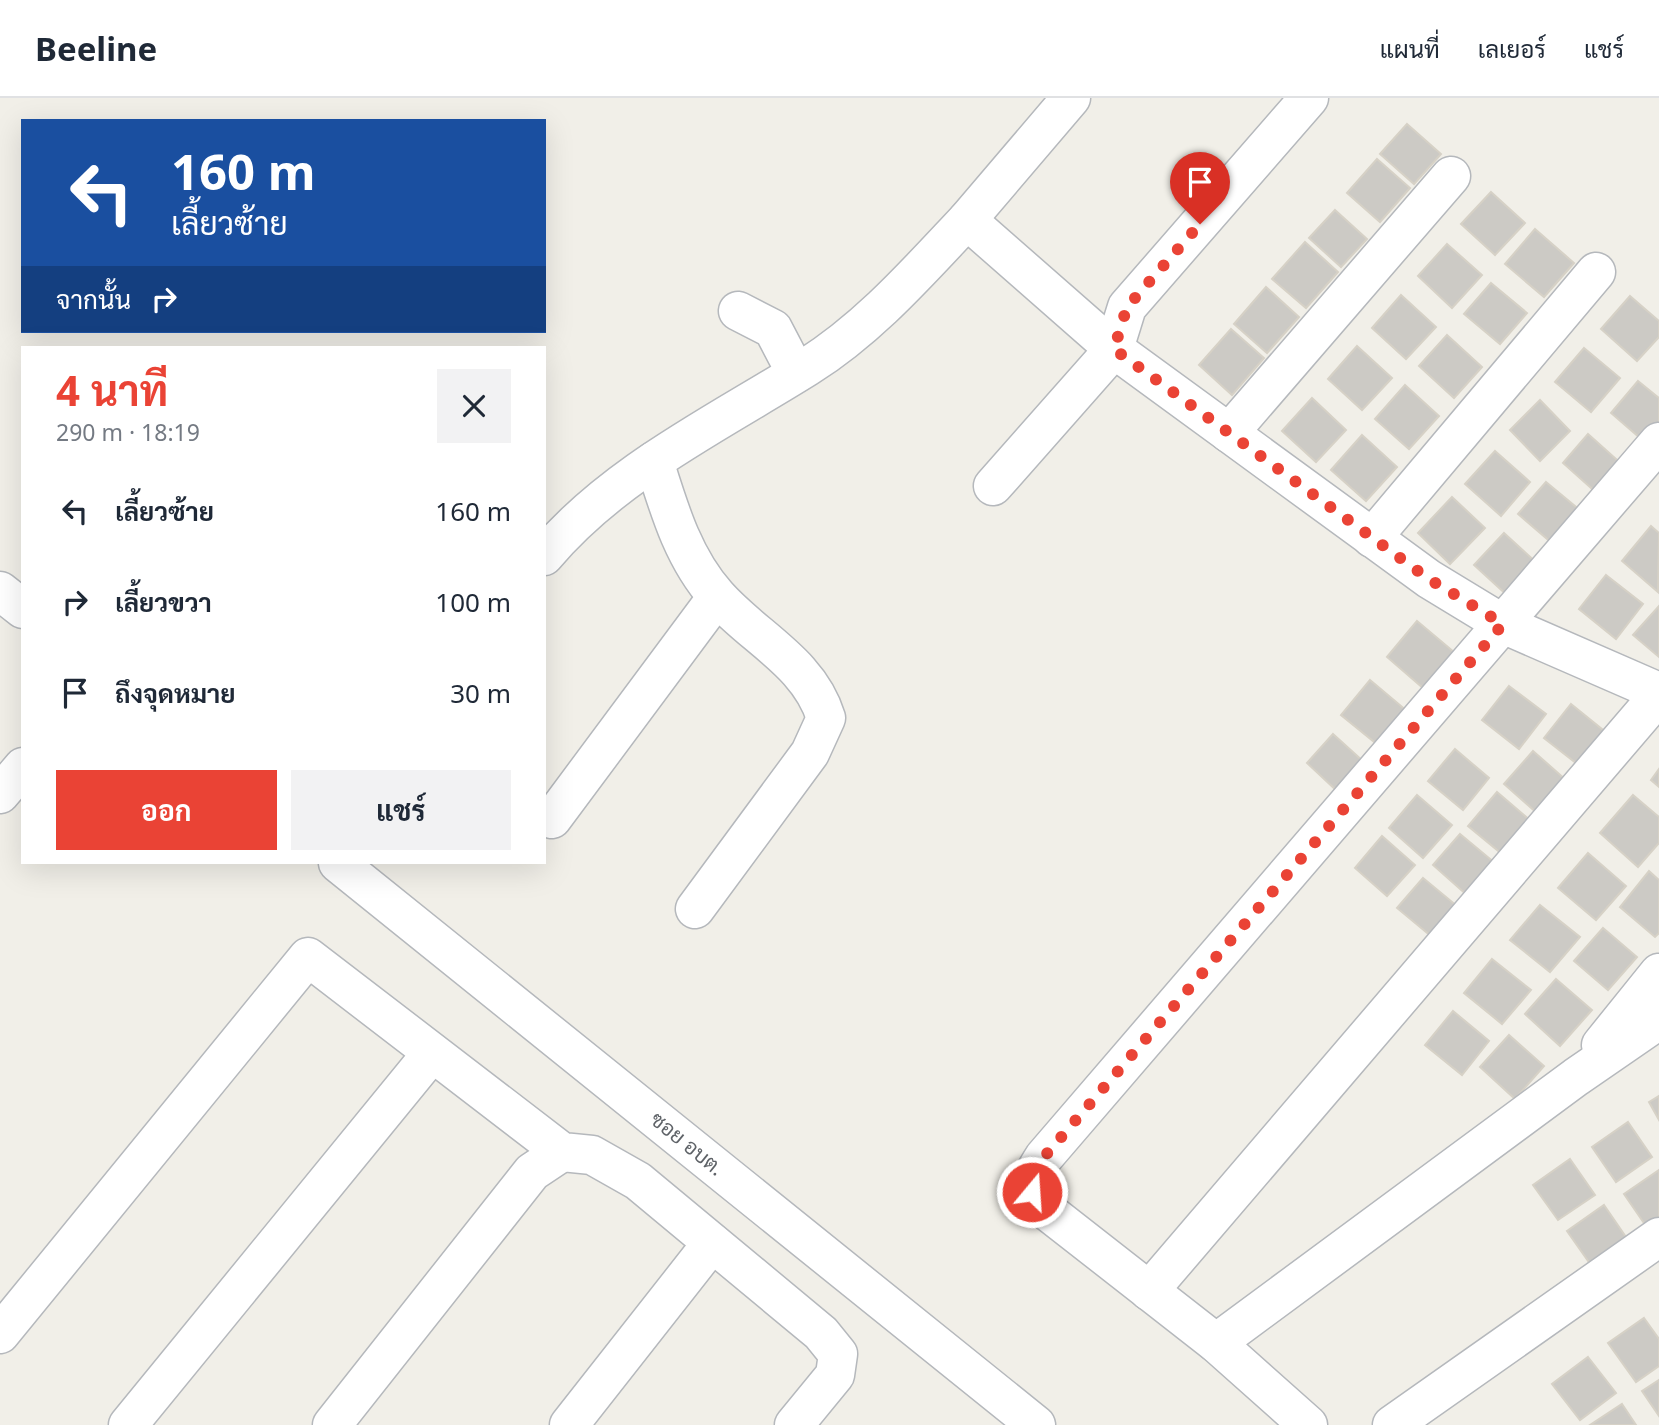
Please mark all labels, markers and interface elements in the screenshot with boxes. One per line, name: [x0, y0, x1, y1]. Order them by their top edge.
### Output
text: Beeline: [35, 26, 157, 71]
text: แผนที่: [1380, 32, 1440, 65]
text: เลเยอร์: [1478, 32, 1546, 65]
text: แชร์: [1584, 32, 1624, 65]
text: 160 m: [171, 138, 316, 204]
icon: left: [56, 147, 147, 238]
pin: [1170, 152, 1230, 224]
icon: arrive: [1181, 163, 1219, 201]
text: เลี้ยวซ้าย: [171, 201, 288, 244]
icon: right: [145, 280, 183, 318]
text: จากนั้น: [56, 281, 131, 317]
text: 4 นาที: [56, 361, 168, 418]
button: close: [437, 369, 511, 443]
text: 290 m · 18:19: [56, 416, 200, 448]
icon: left: [56, 492, 94, 530]
text: เลี้ยวซ้าย: [115, 493, 214, 529]
text: 160 m: [435, 493, 511, 529]
icon: right: [56, 583, 94, 621]
text: เลี้ยวขวา: [115, 584, 212, 620]
text: 100 m: [435, 584, 511, 620]
icon: arrive: [56, 674, 94, 712]
text: ถึงจุดหมาย: [115, 675, 236, 711]
text: 30 m: [450, 675, 511, 711]
button: ออก: [56, 770, 277, 850]
button: แชร์: [291, 770, 511, 850]
street label: ซอย อบต.: [645, 1105, 730, 1181]
position arrow: [995, 1155, 1069, 1229]

